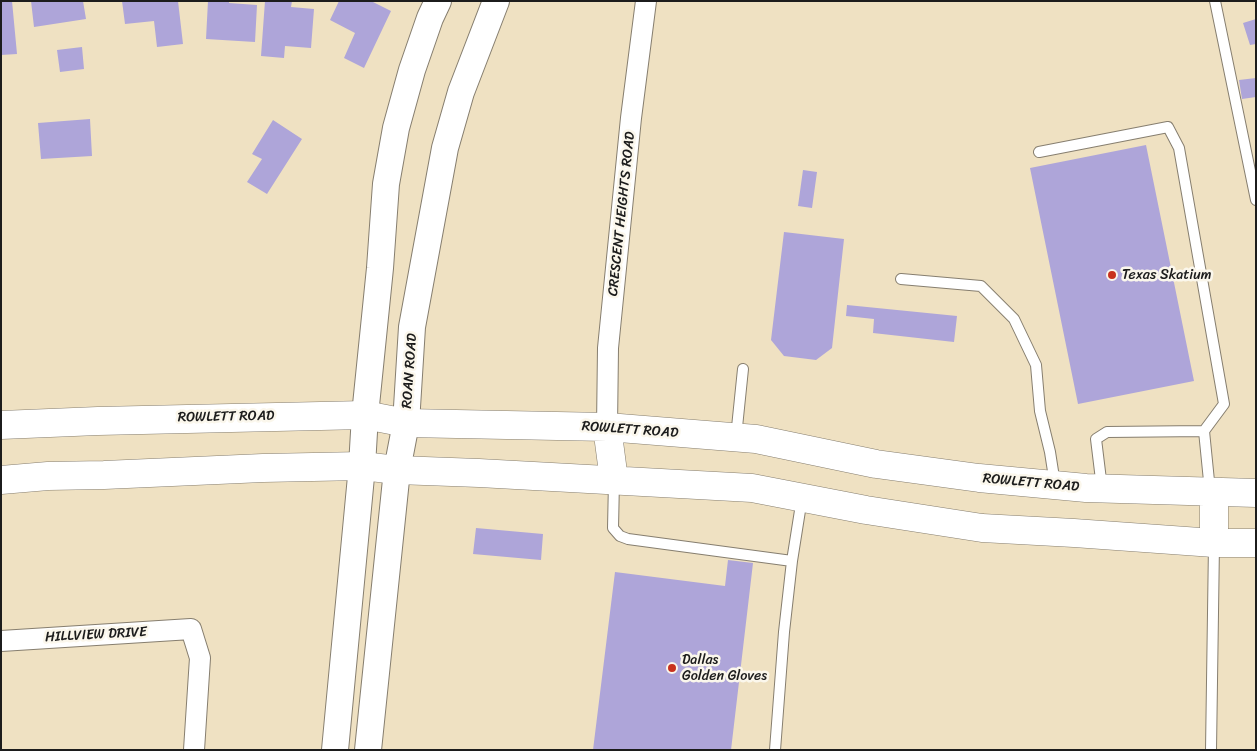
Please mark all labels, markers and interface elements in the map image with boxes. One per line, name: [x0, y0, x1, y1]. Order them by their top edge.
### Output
street label: CRESCENT HEIGHTS ROAD: [605, 131, 639, 297]
place label: Texas Skatium: [1122, 267, 1211, 283]
marker: Texas Skatium: [1106, 269, 1118, 281]
street label: ROAN ROAD: [399, 333, 421, 409]
street label: ROWLETT ROAD: [178, 408, 274, 426]
street label: ROWLETT ROAD: [581, 418, 679, 442]
street label: ROWLETT ROAD: [982, 470, 1080, 496]
street label: HILLVIEW DRIVE: [45, 624, 147, 646]
place label: Dallas Golden Gloves: [682, 652, 767, 684]
marker: Dallas Golden Gloves: [666, 662, 678, 674]

